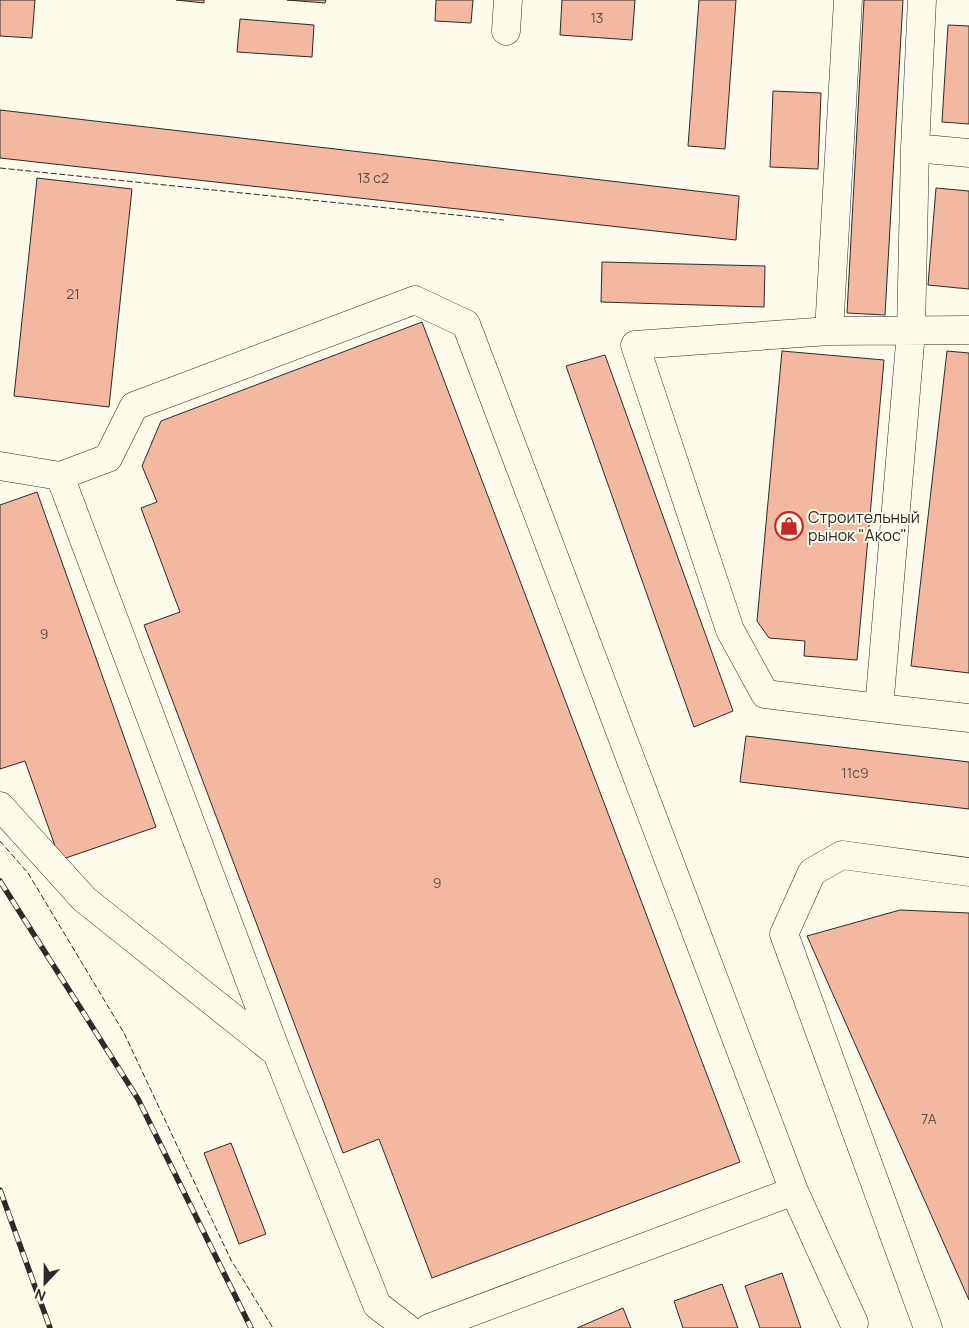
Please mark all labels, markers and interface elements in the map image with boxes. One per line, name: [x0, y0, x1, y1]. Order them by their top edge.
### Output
house number: 13: [590, 8, 604, 27]
house number: 13 с2: [357, 168, 389, 187]
house number: 21: [66, 284, 80, 303]
place label: Строительный рынок "Акос": [808, 506, 920, 546]
shop icon: Строительный рынок "Акос": [774, 511, 804, 541]
house number: 9: [40, 624, 48, 643]
house number: 11с9: [841, 763, 869, 782]
house number: 9: [433, 873, 441, 892]
house number: 7А: [921, 1109, 937, 1128]
north arrow: [20, 1258, 70, 1308]
text: N: [32, 1285, 48, 1306]

